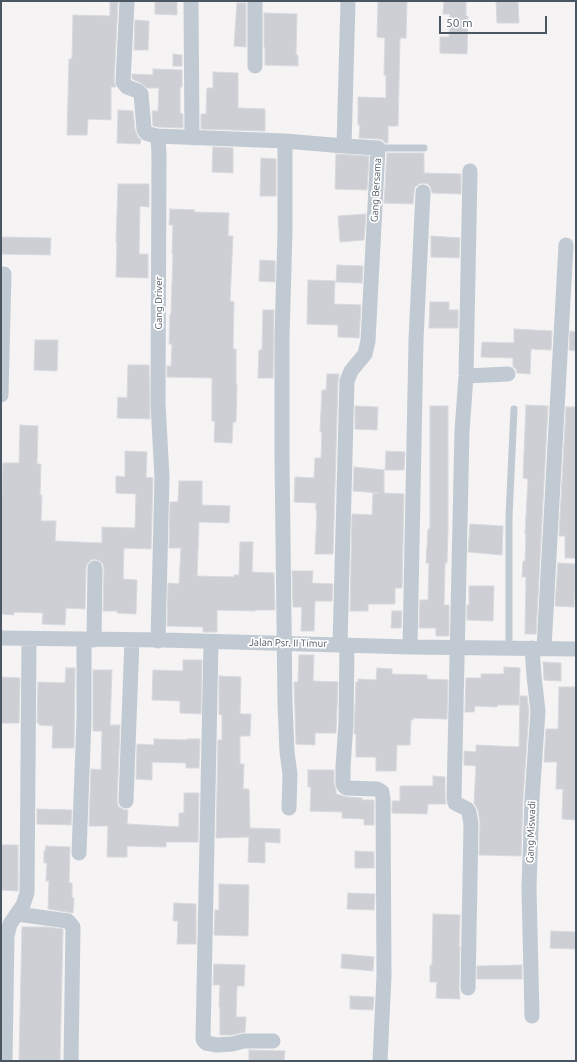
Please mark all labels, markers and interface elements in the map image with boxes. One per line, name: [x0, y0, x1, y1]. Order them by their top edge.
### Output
scale bar: [441, 8, 549, 34]
text: 50 m: [446, 16, 473, 29]
street label: Gang Bersama: [368, 158, 384, 222]
street label: Gang Driver: [153, 277, 165, 329]
street label: Jalan Psr. II Timur: [249, 636, 327, 650]
street label: Gang Miswadi: [524, 801, 538, 863]

